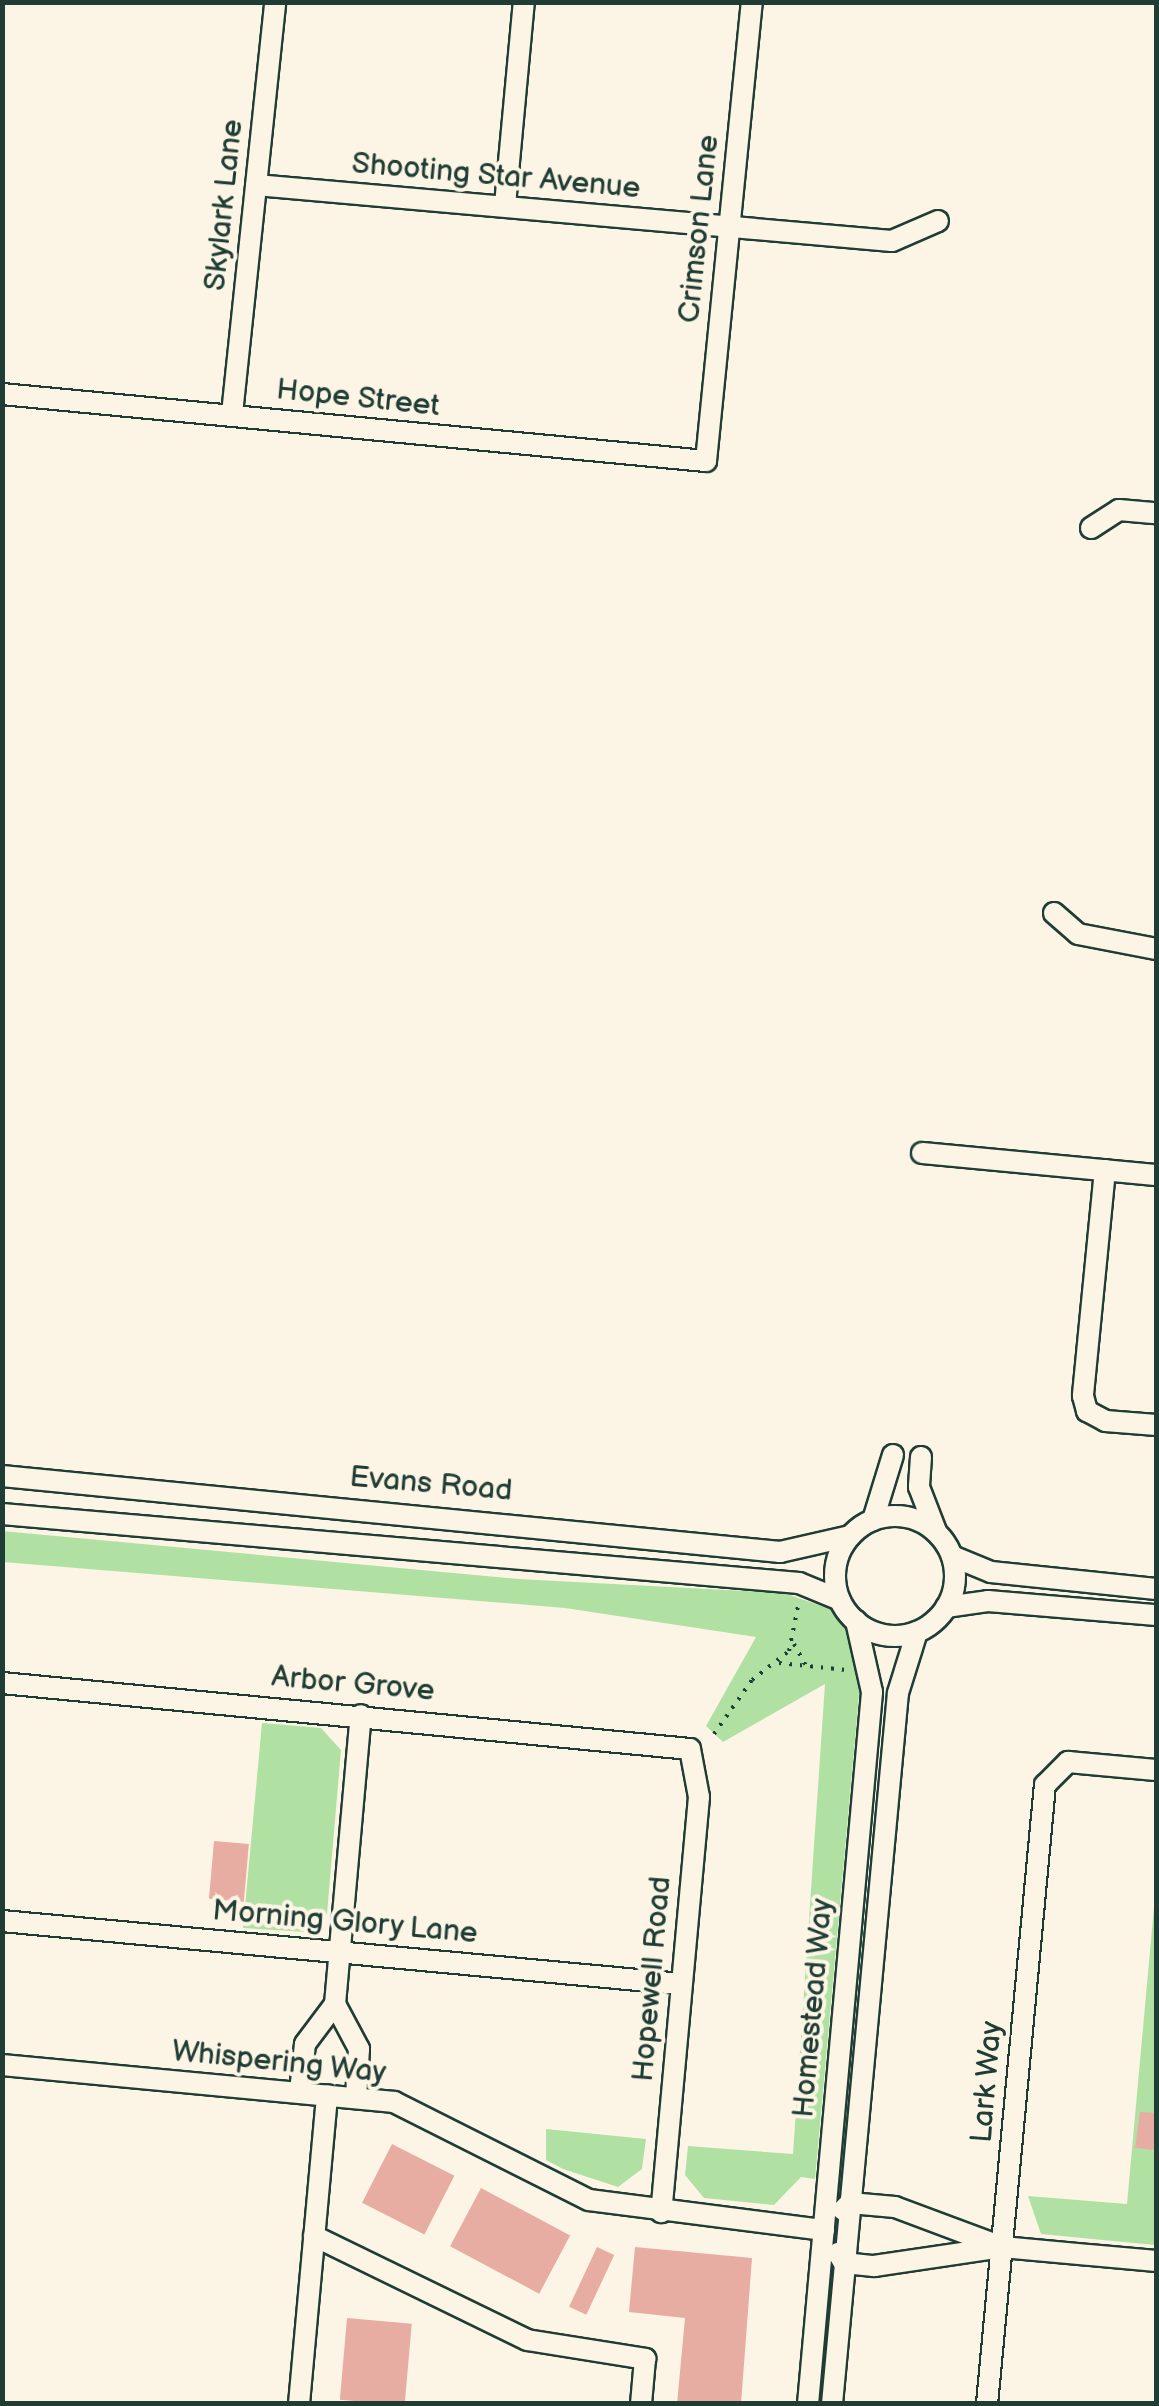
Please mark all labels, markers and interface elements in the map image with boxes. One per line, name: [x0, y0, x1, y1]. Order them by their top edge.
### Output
street label: Skylark Lane: [197, 118, 251, 292]
street label: Crimson Lane: [671, 133, 727, 325]
street label: Shooting Star Avenue: [350, 145, 642, 207]
street label: Hope Street: [274, 371, 442, 425]
street label: Evans Road: [348, 1459, 514, 1509]
street label: Arbor Grove: [270, 1659, 436, 1709]
street label: Hopewell Road: [625, 1875, 679, 2083]
street label: Morning Glory Lane: [210, 1892, 480, 1952]
street label: Homestead Way: [785, 1896, 841, 2120]
street label: Lark Way: [964, 2019, 1010, 2145]
street label: Whispering Way: [170, 2033, 388, 2091]

